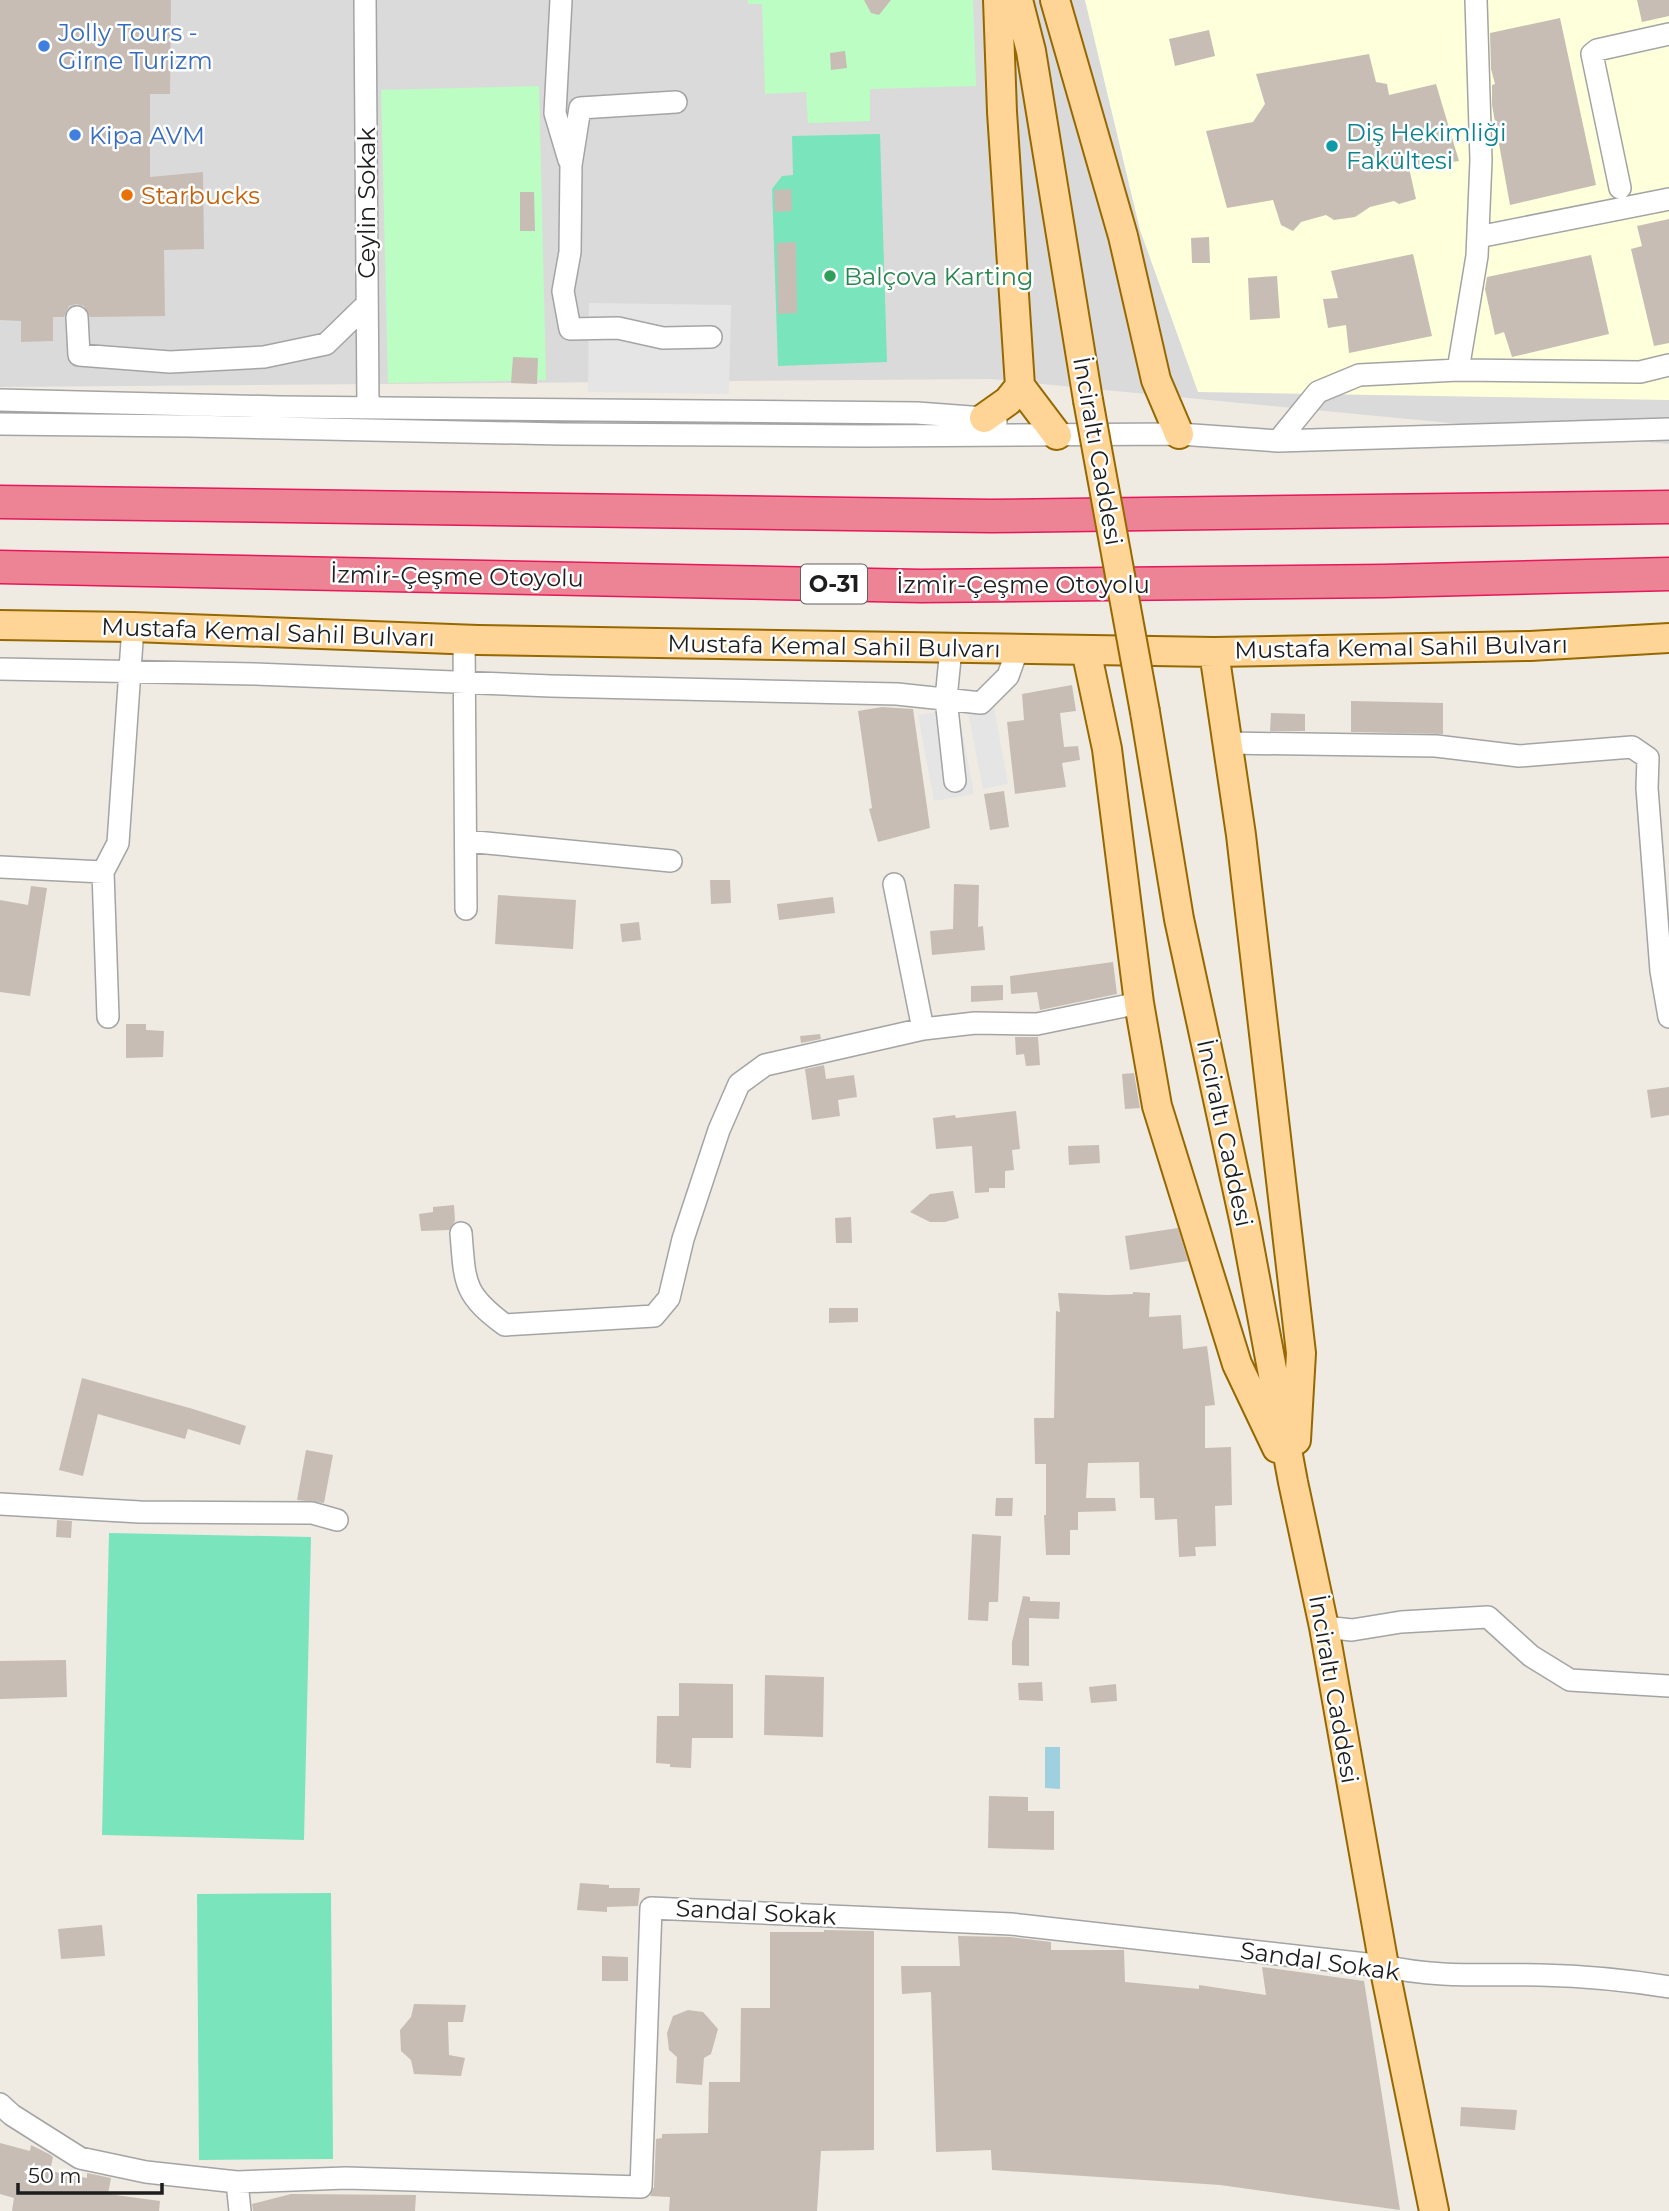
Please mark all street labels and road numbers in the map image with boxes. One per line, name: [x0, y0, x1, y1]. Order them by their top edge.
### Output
street label: Ceylin Sokak: [352, 127, 381, 279]
street label: İnciraltı Caddesi: [1067, 354, 1129, 548]
street label: İzmir-Çeşme Otoyolu: [330, 559, 584, 593]
road number: O-31: [801, 564, 867, 604]
street label: İzmir-Çeşme Otoyolu: [896, 570, 1150, 599]
street label: Mustafa Kemal Sahil Bulvarı: [101, 612, 435, 652]
street label: Mustafa Kemal Sahil Bulvarı: [667, 629, 1001, 663]
street label: Mustafa Kemal Sahil Bulvarı: [1234, 630, 1568, 664]
street label: İnciraltı Caddesi: [1191, 1037, 1259, 1229]
street label: İnciraltı Caddesi: [1303, 1592, 1365, 1786]
street label: Sandal Sokak: [675, 1893, 838, 1931]
street label: Sandal Sokak: [1238, 1935, 1402, 1987]

